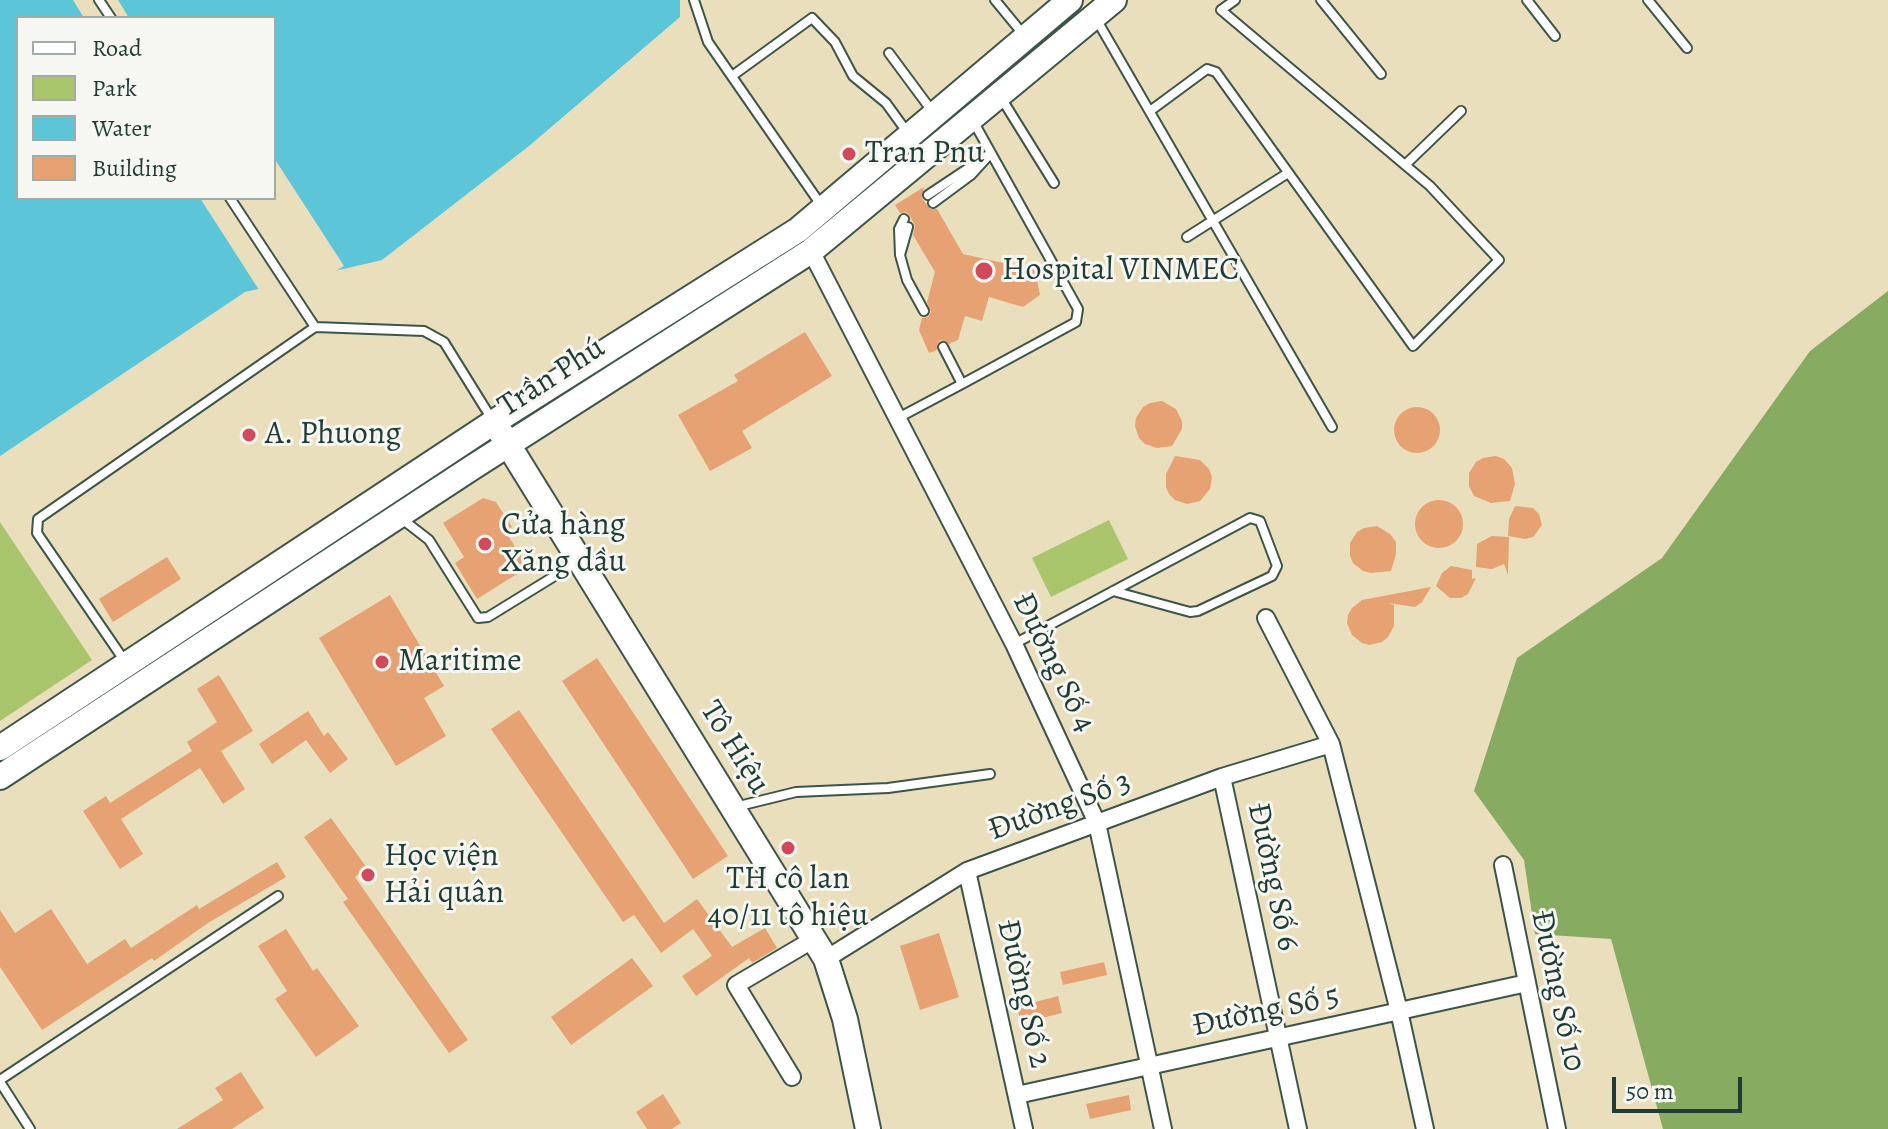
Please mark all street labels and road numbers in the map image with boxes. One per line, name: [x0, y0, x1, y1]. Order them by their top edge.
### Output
street label: Trần Phú: [492, 329, 612, 427]
street label: Đường Số 4: [1003, 587, 1103, 739]
street label: Tô Hiệu: [691, 694, 777, 802]
street label: Đường Số 3: [984, 764, 1136, 850]
street label: Đường Số 6: [1238, 799, 1306, 955]
street label: Đường Số 10: [1521, 907, 1593, 1075]
street label: Đường Số 2: [987, 916, 1059, 1072]
street label: Đường Số 5: [1189, 978, 1343, 1046]

